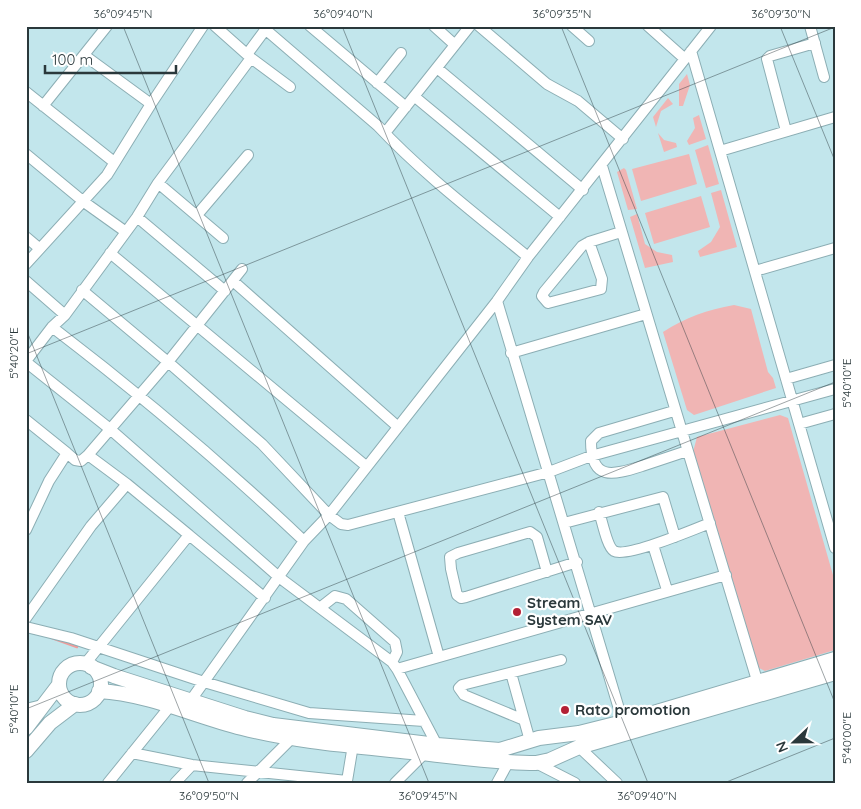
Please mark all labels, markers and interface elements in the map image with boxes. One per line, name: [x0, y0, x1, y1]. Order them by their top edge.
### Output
text: 36°09'45"N: [93, 6, 153, 21]
text: 36°09'40"N: [313, 6, 373, 21]
text: 36°09'35"N: [532, 6, 592, 21]
text: 36°09'30"N: [751, 6, 811, 21]
scale bar: [45, 42, 176, 74]
text: 100 m: [52, 50, 93, 69]
text: 5°40'20"E: [6, 327, 21, 379]
text: 5°40'10"E: [839, 358, 854, 408]
place label: Stream System SAV: [527, 593, 612, 629]
marker: Stream System SAV: [511, 606, 523, 618]
text: 5°40'10"E: [6, 684, 21, 734]
place label: Rato promotion: [575, 700, 691, 719]
marker: Rato promotion: [559, 704, 571, 716]
text: 5°40'00"E: [839, 712, 854, 764]
north arrow: [768, 716, 818, 766]
text: N: [772, 739, 792, 755]
text: 36°09'50"N: [179, 788, 239, 803]
text: 36°09'45"N: [398, 788, 458, 803]
text: 36°09'40"N: [617, 788, 677, 803]

